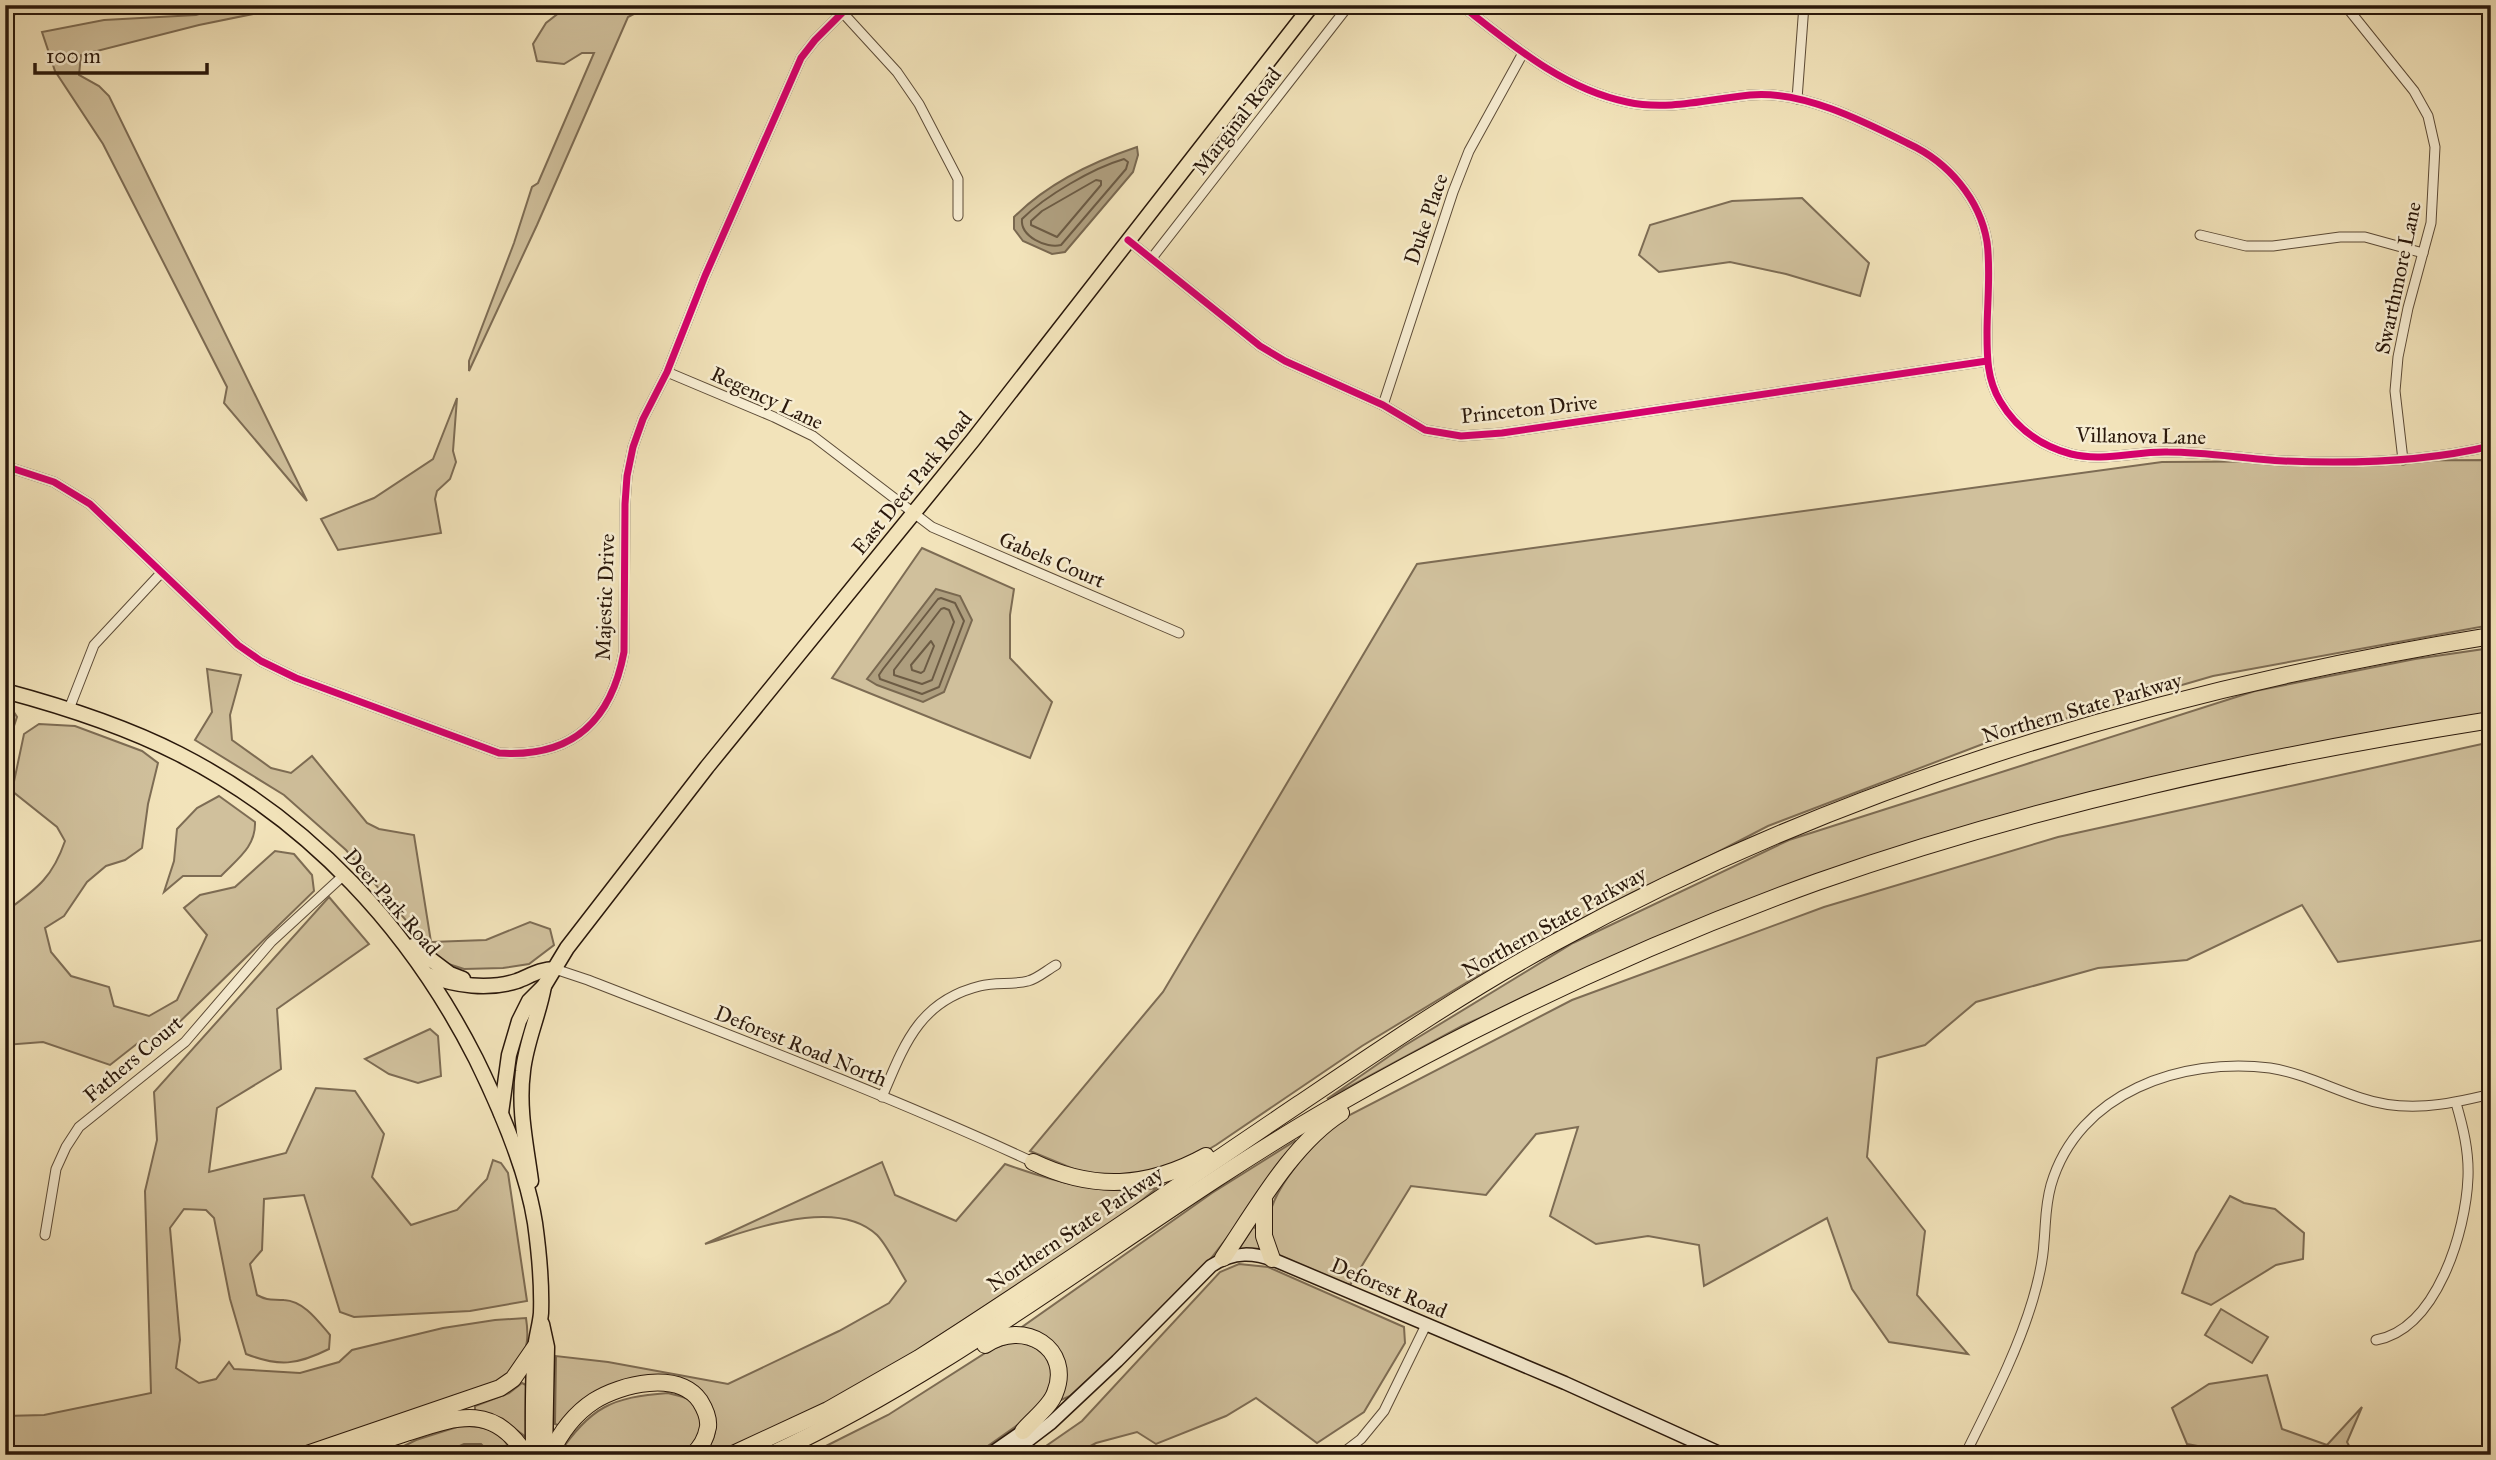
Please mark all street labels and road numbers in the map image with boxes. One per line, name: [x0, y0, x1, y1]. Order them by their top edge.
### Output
street label: Marginal Road: [1187, 62, 1287, 180]
street label: Duke Place: [1398, 170, 1454, 268]
street label: Swarthmore Lane: [2369, 199, 2427, 357]
street label: Regency Lane: [707, 361, 828, 435]
street label: Princeton Drive: [1459, 389, 1599, 429]
street label: East Deer Park Road: [846, 406, 978, 560]
street label: Villanova Lane: [2075, 422, 2207, 450]
street label: Gabels Court: [995, 526, 1109, 594]
street label: Majestic Drive: [590, 533, 620, 661]
street label: Northern State Parkway: [1979, 667, 2186, 749]
street label: Deer Park Road: [338, 843, 446, 961]
street label: Northern State Parkway: [1457, 860, 1652, 983]
street label: Deforest Road North: [711, 1000, 891, 1093]
street label: Fathers Court: [78, 1010, 188, 1108]
street label: Northern State Parkway: [982, 1160, 1169, 1298]
street label: Deforest Road: [1327, 1252, 1451, 1324]

